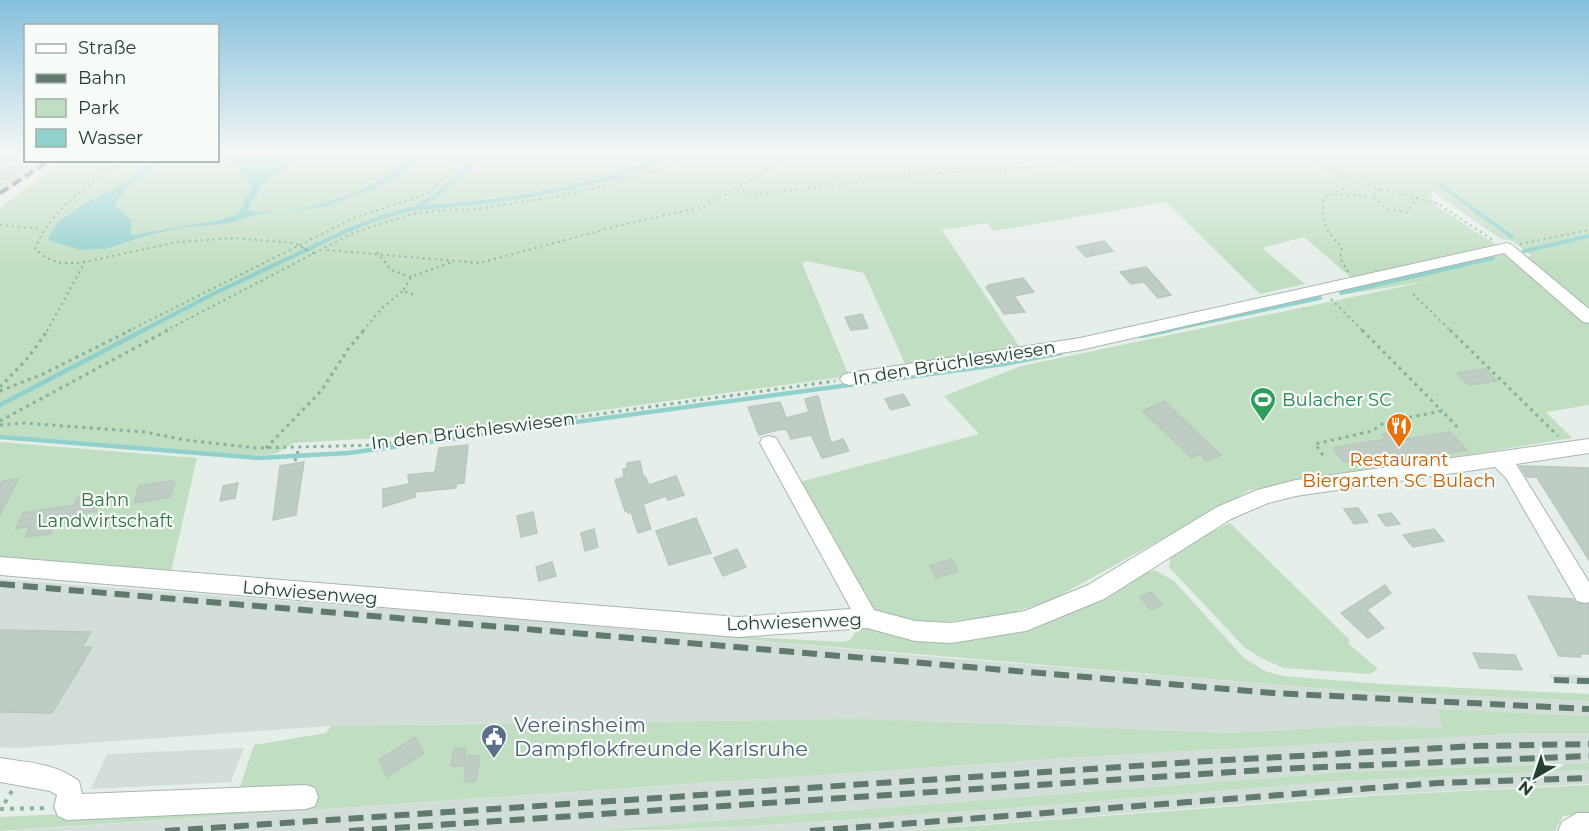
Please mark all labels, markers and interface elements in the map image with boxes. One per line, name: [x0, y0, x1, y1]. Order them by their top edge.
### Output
legend: [24, 24, 219, 162]
text: Straße: [78, 37, 137, 59]
text: Bahn: [78, 67, 127, 89]
text: Park: [78, 97, 119, 119]
text: Wasser: [78, 127, 143, 149]
street label: In den Brüchleswiesen: [851, 336, 1057, 390]
sports icon: Bulacher SC: [1248, 385, 1278, 423]
place label: Bulacher SC: [1282, 389, 1392, 411]
street label: In den Brüchleswiesen: [370, 408, 576, 454]
restaurant icon: Restaurant Biergarten SC Bulach: [1384, 411, 1414, 449]
place label: Restaurant Biergarten SC Bulach: [1302, 449, 1496, 492]
park label: Bahn Landwirtschaft: [37, 489, 173, 532]
street label: Lohwiesenweg: [241, 576, 379, 610]
street label: Lohwiesenweg: [726, 609, 862, 635]
place label: Vereinsheim Dampflokfreunde Karlsruhe: [514, 712, 808, 761]
public building icon: Vereinsheim Dampflokfreunde Karlsruhe: [479, 722, 509, 760]
north arrow: [1505, 747, 1565, 807]
text: N: [1515, 777, 1537, 800]

